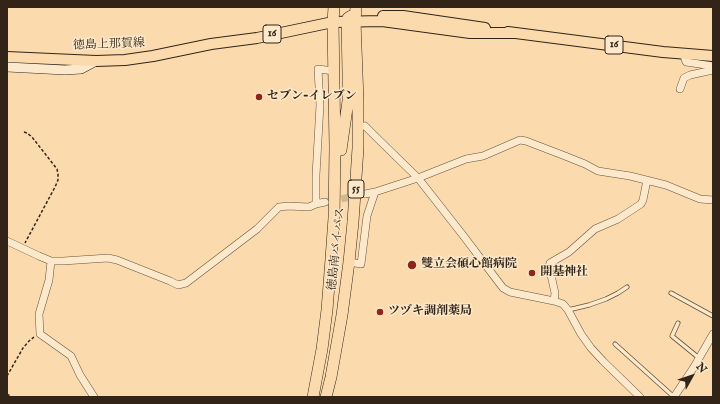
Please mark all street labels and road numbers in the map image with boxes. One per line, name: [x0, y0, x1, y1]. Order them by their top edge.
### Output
road number: 16: [263, 25, 281, 43]
road number: 16: [605, 36, 623, 54]
street label: 徳島上那賀線: [73, 37, 145, 53]
road number: 55: [348, 180, 364, 198]
street label: 徳島南バイパス: [325, 206, 349, 292]

